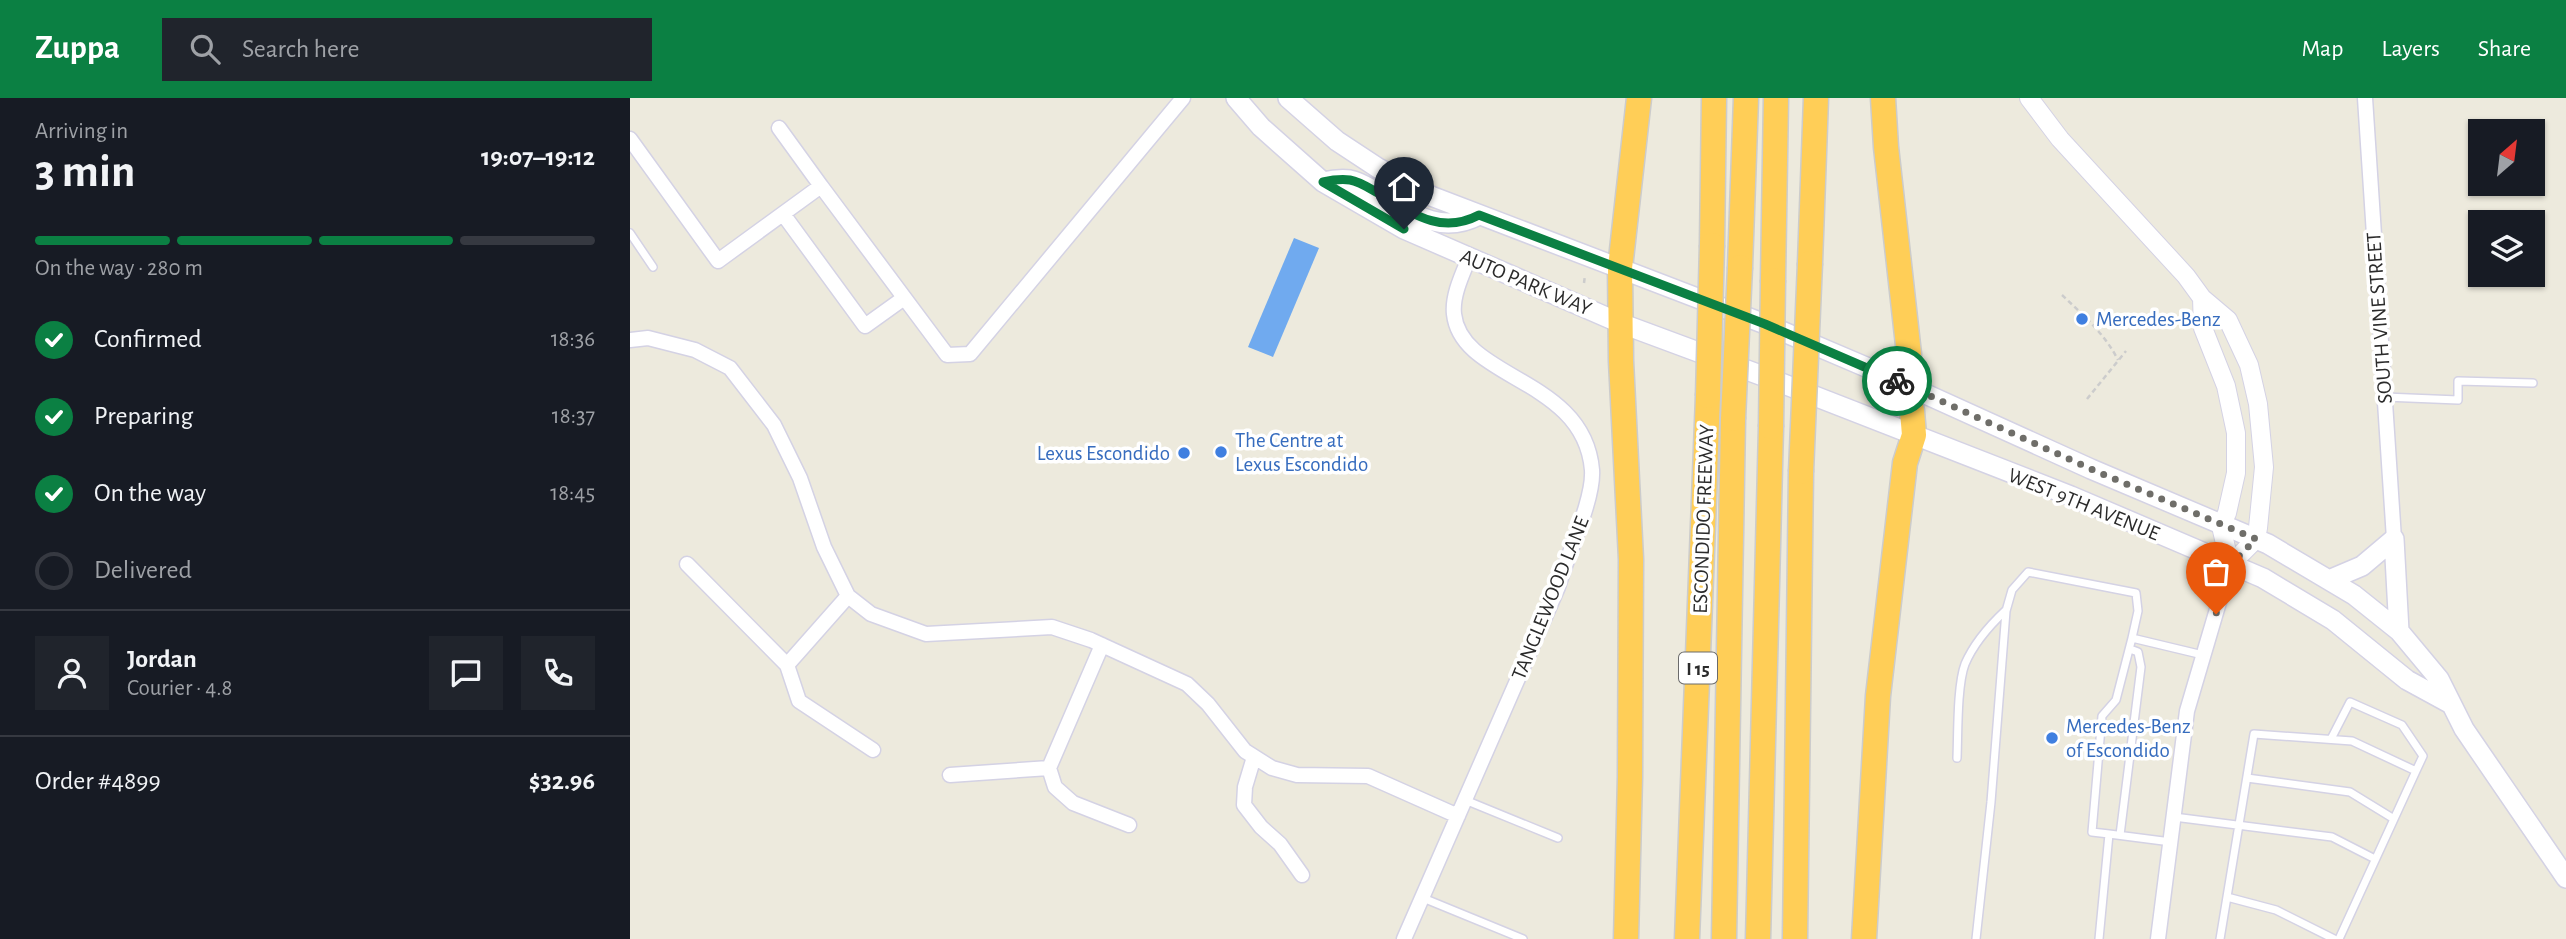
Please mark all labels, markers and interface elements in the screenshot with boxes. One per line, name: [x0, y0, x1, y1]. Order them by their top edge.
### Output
search box: [162, 18, 652, 81]
icon: search: [186, 30, 224, 68]
text: Zuppa: [35, 32, 120, 65]
text: Search here: [242, 36, 359, 62]
text: Map: [2301, 37, 2343, 61]
text: Layers: [2381, 37, 2440, 61]
text: Share: [2478, 37, 2531, 61]
north arrow: [2468, 119, 2544, 196]
map controls: [2468, 119, 2545, 287]
text: Arriving in: [35, 120, 128, 143]
text: 19:07–19:12: [481, 144, 595, 170]
text: 3 min: [35, 149, 135, 195]
pin: [1374, 157, 1434, 229]
icon: home: [1385, 168, 1423, 206]
button: layers: [2468, 210, 2545, 287]
street label: SOUTH VINE STREET: [2363, 231, 2396, 404]
street label: AUTO PARK WAY: [1457, 245, 1594, 320]
text: On the way · 280 m: [35, 257, 203, 280]
place label: Mercedes-Benz: [2096, 309, 2221, 330]
marker: Mercedes-Benz: [2074, 311, 2090, 327]
icon: check: [35, 321, 73, 359]
text: Confirmed: [94, 326, 202, 352]
text: 18:36: [551, 328, 595, 351]
courier: [1862, 346, 1932, 416]
icon: bike: [1878, 362, 1916, 400]
icon: check: [35, 398, 73, 436]
text: Preparing: [94, 403, 193, 429]
text: 18:37: [552, 405, 595, 428]
street label: ESCONDIDO FREEWAY: [1690, 424, 1717, 614]
place label: The Centre at Lexus Escondido: [1235, 430, 1368, 475]
place label: Lexus Escondido: [1037, 443, 1170, 464]
marker: The Centre at Lexus Escondido: [1213, 444, 1229, 460]
marker: Lexus Escondido: [1176, 445, 1192, 461]
street label: WEST 9TH AVENUE: [2005, 464, 2163, 544]
icon: check: [35, 475, 73, 513]
text: On the way: [94, 480, 206, 506]
text: 18:45: [550, 482, 595, 505]
street label: TANGLEWOOD LANE: [1508, 514, 1593, 683]
pin: [2186, 542, 2246, 614]
icon: bag: [2197, 553, 2235, 591]
text: Delivered: [94, 557, 192, 583]
button: person: [35, 636, 109, 710]
button: chat: [429, 636, 503, 710]
button: phone: [521, 636, 595, 710]
text: Jordan: [127, 646, 197, 672]
road number: I 15: [1679, 652, 1717, 684]
text: Courier · 4.8: [127, 677, 232, 700]
place label: Mercedes-Benz of Escondido: [2066, 716, 2191, 761]
marker: Mercedes-Benz of Escondido: [2044, 730, 2060, 746]
text: Order #4899: [35, 768, 161, 794]
text: $32.96: [529, 768, 595, 794]

